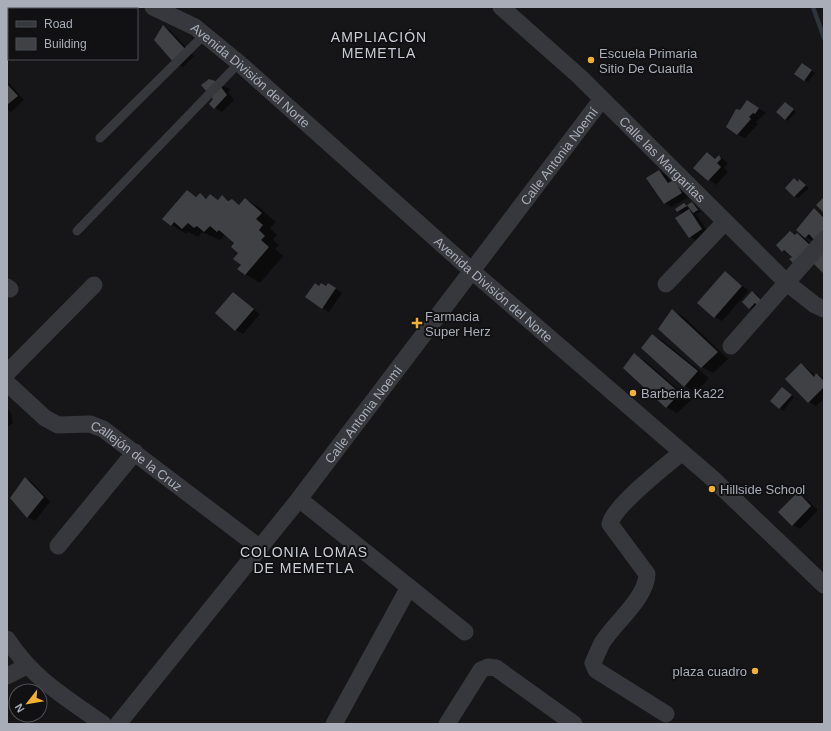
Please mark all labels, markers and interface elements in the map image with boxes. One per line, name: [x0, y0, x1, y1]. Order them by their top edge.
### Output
legend: [8, 8, 138, 60]
text: Road: [44, 17, 73, 31]
street label: Avenida División del Norte: [188, 20, 313, 131]
district label: AMPLIACIÓN MEMETLA: [331, 29, 427, 61]
text: Building: [44, 37, 87, 51]
place label: Escuela Primaria Sitio De Cuautla: [599, 46, 698, 76]
marker: Escuela Primaria Sitio De Cuautla: [586, 55, 596, 65]
street label: Calle Antonia Noemí: [517, 104, 601, 208]
street label: Calle las Margaritas: [616, 114, 709, 206]
street label: Avenida División del Norte: [431, 234, 556, 345]
place label: Farmacia Super Herz: [425, 309, 491, 339]
marker: Farmacia Super Herz: [412, 318, 422, 328]
street label: Calle Antonia Noemí: [322, 363, 406, 466]
place label: Barberia Ka22: [641, 386, 724, 401]
marker: Barberia Ka22: [628, 388, 638, 398]
street label: Callejón de la Cruz: [89, 418, 185, 494]
place label: Hillside School: [720, 482, 805, 497]
marker: Hillside School: [707, 484, 717, 494]
district label: COLONIA LOMAS DE MEMETLA: [240, 544, 368, 576]
place label: plaza cuadro: [673, 664, 747, 679]
marker: plaza cuadro: [750, 666, 760, 676]
north arrow: [8, 683, 48, 723]
text: N: [12, 702, 27, 715]

